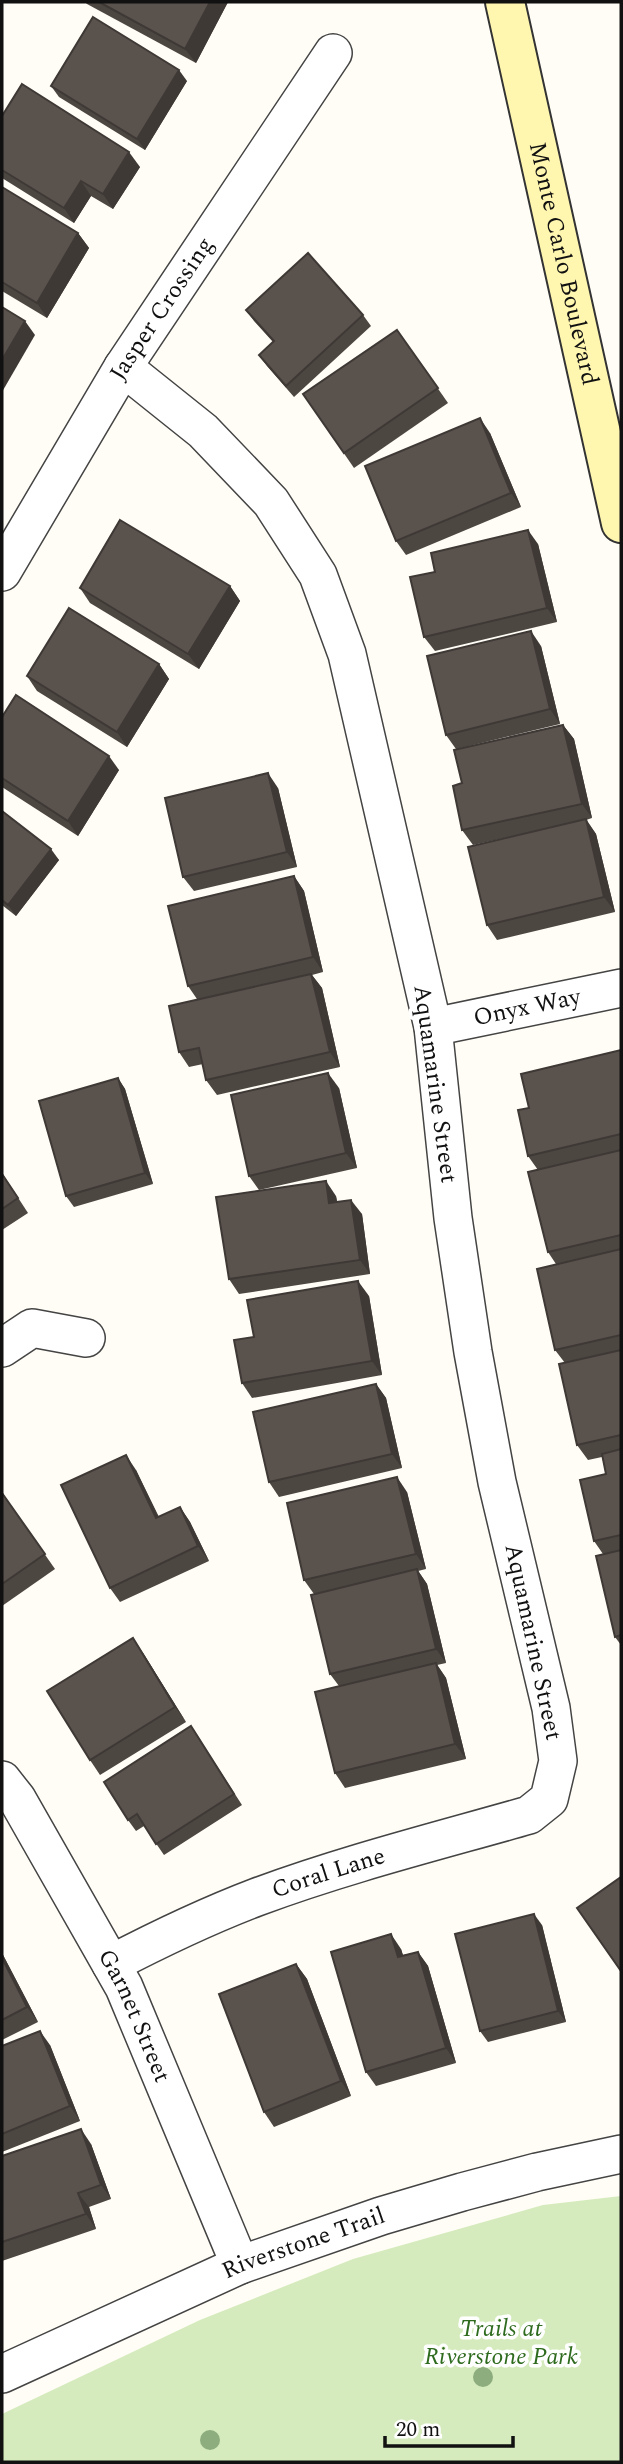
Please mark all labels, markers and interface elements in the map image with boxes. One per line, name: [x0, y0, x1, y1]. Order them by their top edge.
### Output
street label: Monte Carlo Boulevard: [519, 139, 608, 389]
street label: Jasper Crossing: [101, 230, 223, 388]
street label: Onyx Way: [470, 979, 585, 1036]
street label: Aquamarine Street: [403, 982, 467, 1186]
street label: Aquamarine Street: [495, 1540, 571, 1744]
street label: Coral Lane: [267, 1838, 389, 1908]
street label: Garnet Street: [88, 1943, 180, 2088]
street label: Riverstone Trail: [216, 2198, 390, 2289]
park label: Trails at Riverstone Park: [424, 2311, 578, 2375]
scale bar: [385, 2404, 513, 2448]
text: 20 m: [396, 2414, 440, 2446]

